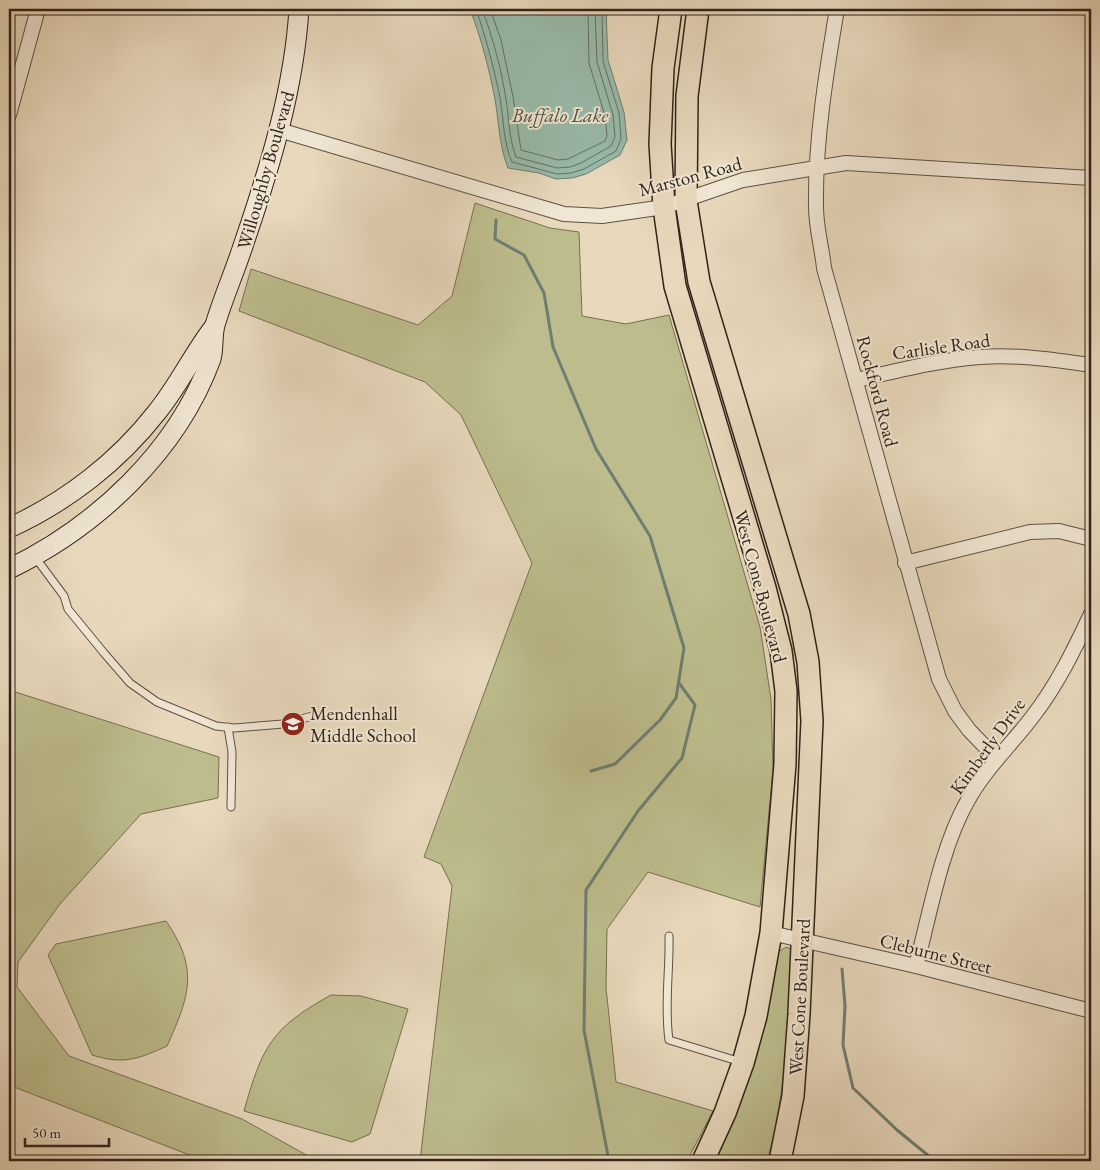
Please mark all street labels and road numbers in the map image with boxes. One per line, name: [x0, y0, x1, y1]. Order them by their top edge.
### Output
street label: Willoughby Boulevard: [231, 88, 300, 252]
street label: Marston Road: [636, 151, 745, 202]
street label: Carlisle Road: [891, 327, 992, 366]
street label: Rockford Road: [851, 333, 904, 450]
street label: West Cone Boulevard: [728, 507, 793, 666]
street label: Kimberly Drive: [944, 693, 1031, 799]
street label: West Cone Boulevard: [783, 918, 816, 1076]
street label: Cleburne Street: [877, 927, 995, 979]

